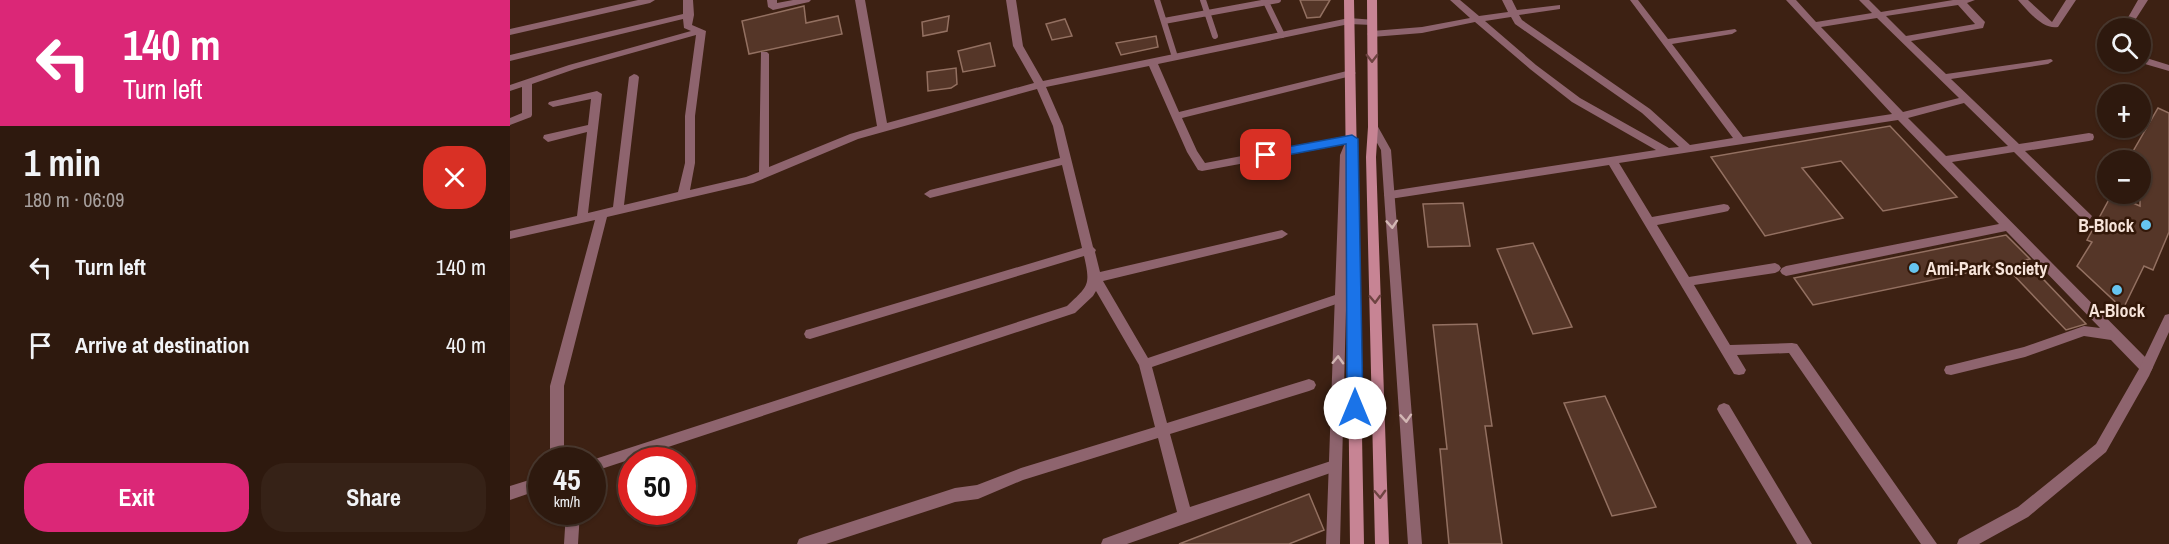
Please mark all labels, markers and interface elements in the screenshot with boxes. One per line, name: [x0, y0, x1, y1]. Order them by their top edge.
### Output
text: 140 m: [123, 17, 221, 73]
map controls: [2097, 18, 2151, 204]
button: search: [2097, 18, 2151, 72]
icon: left: [24, 24, 102, 102]
one-way arrow: [1366, 54, 1378, 63]
text: Turn left: [123, 71, 202, 107]
button: +: [2097, 84, 2151, 138]
pin: [1240, 129, 1291, 180]
icon: arrive: [1249, 138, 1282, 171]
text: 1 min: [24, 139, 101, 187]
button: close: [423, 146, 486, 209]
button: −: [2097, 150, 2151, 204]
text: 180 m · 06:09: [24, 186, 124, 213]
place label: B-Block: [2078, 213, 2135, 238]
marker: B-Block: [2139, 218, 2153, 232]
one-way arrow: [1385, 219, 1398, 228]
icon: left: [24, 251, 57, 284]
text: Turn left: [75, 252, 146, 282]
text: 140 m: [436, 252, 486, 282]
place label: Ami-Park Society: [1926, 256, 2048, 281]
marker: Ami-Park Society: [1907, 261, 1921, 275]
marker: A-Block: [2110, 283, 2124, 297]
one-way arrow: [1369, 295, 1381, 304]
place label: A-Block: [2089, 298, 2146, 323]
icon: arrive: [24, 329, 57, 362]
text: Arrive at destination: [75, 330, 249, 360]
text: 40 m: [446, 330, 486, 360]
one-way arrow: [1332, 355, 1345, 364]
position arrow: [1323, 376, 1387, 440]
one-way arrow: [1399, 414, 1412, 423]
speed limit sign: 50: [618, 447, 696, 525]
text: 45: [553, 459, 581, 499]
button: Exit: [24, 463, 249, 532]
button: Share: [261, 463, 486, 532]
one-way arrow: [1374, 490, 1387, 499]
text: km/h: [554, 491, 580, 512]

